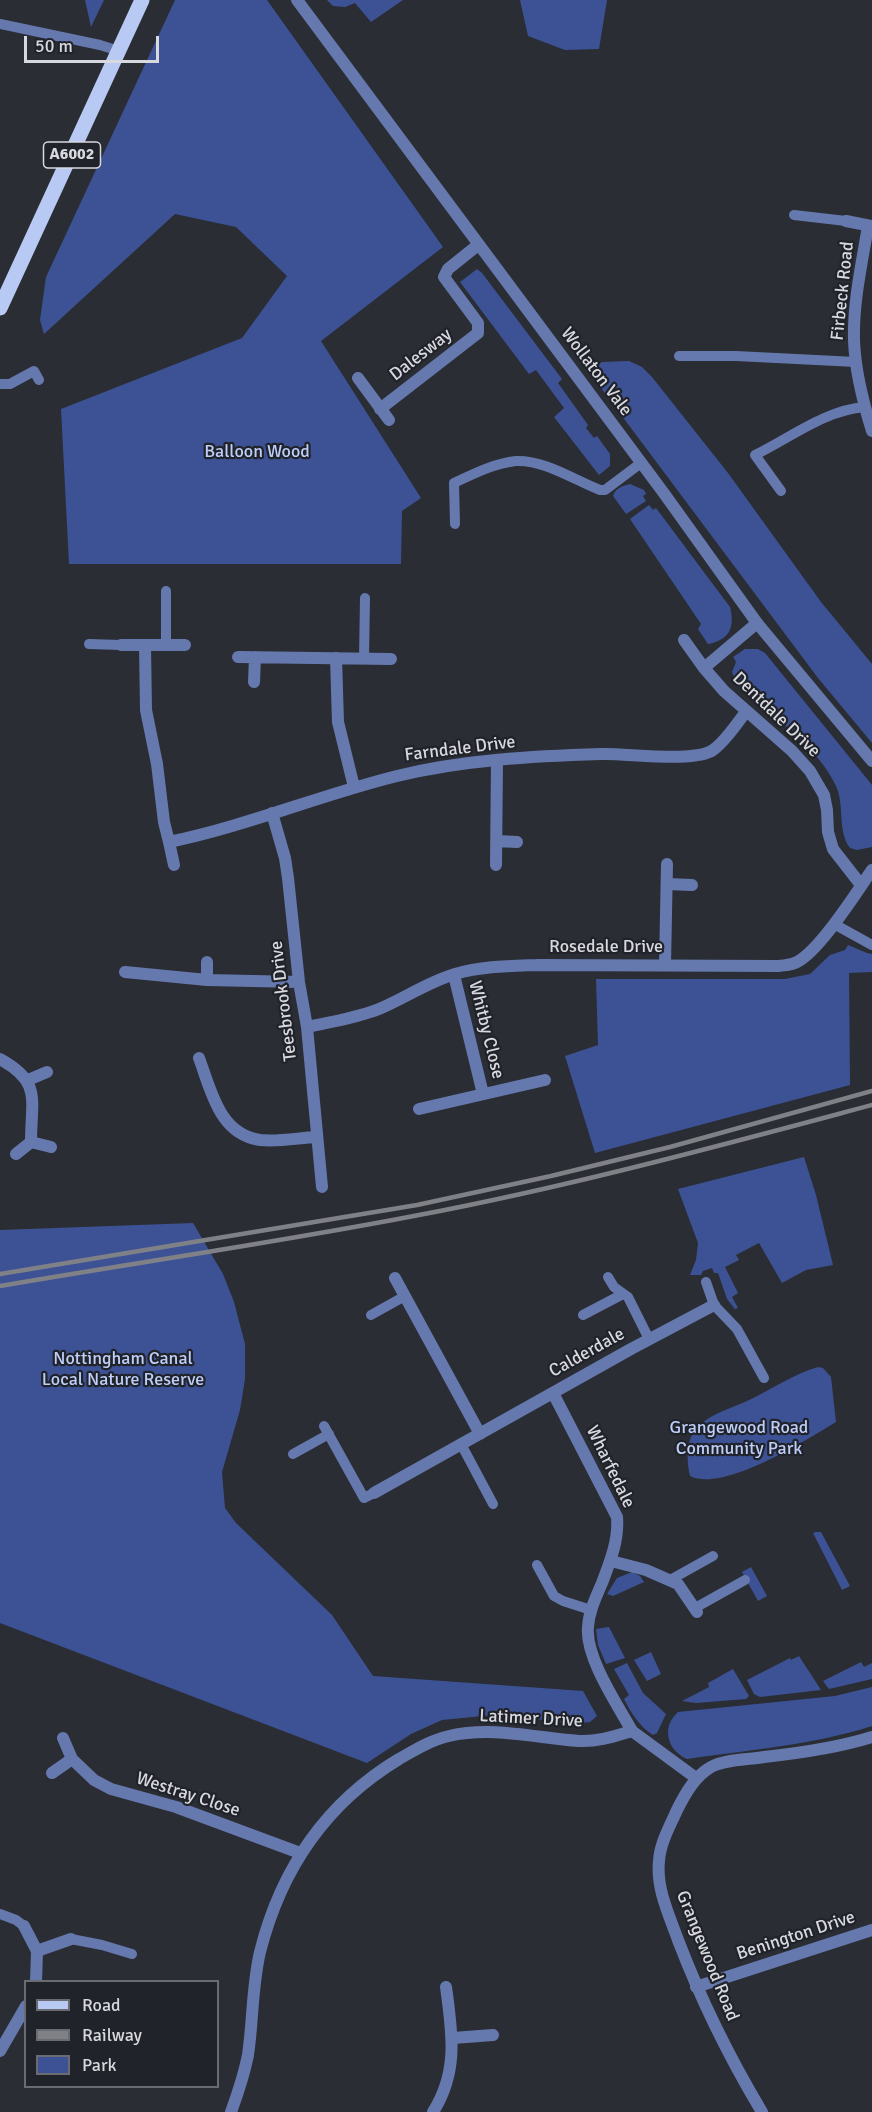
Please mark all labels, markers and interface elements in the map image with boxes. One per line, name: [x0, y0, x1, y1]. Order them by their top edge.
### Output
scale bar: [27, 24, 162, 62]
text: 50 m: [35, 35, 73, 57]
road number: A6002: [44, 142, 100, 168]
street label: Firbeck Road: [827, 240, 859, 342]
street label: Wollaton Vale: [556, 323, 636, 421]
street label: Dalesway: [386, 324, 456, 386]
park label: Balloon Wood: [204, 441, 310, 463]
street label: Dentdale Drive: [728, 668, 824, 762]
street label: Farndale Drive: [403, 731, 517, 767]
street label: Rosedale Drive: [549, 936, 663, 958]
street label: Teesbrook Drive: [266, 940, 302, 1062]
street label: Whitby Close: [463, 979, 509, 1081]
street label: Calderdale: [546, 1323, 628, 1383]
park label: Nottingham Canal Local Nature Reserve: [42, 1348, 204, 1390]
park label: Grangewood Road Community Park: [670, 1417, 808, 1460]
street label: Wharfedale: [581, 1422, 639, 1512]
street label: Latimer Drive: [479, 1706, 583, 1732]
street label: Westray Close: [133, 1768, 243, 1822]
street label: Grangewood Road: [671, 1888, 743, 2024]
street label: Benington Drive: [734, 1907, 858, 1965]
legend: [24, 1980, 219, 2088]
text: Road: [82, 1994, 121, 2016]
text: Railway: [82, 2024, 142, 2046]
text: Park: [82, 2054, 117, 2076]

